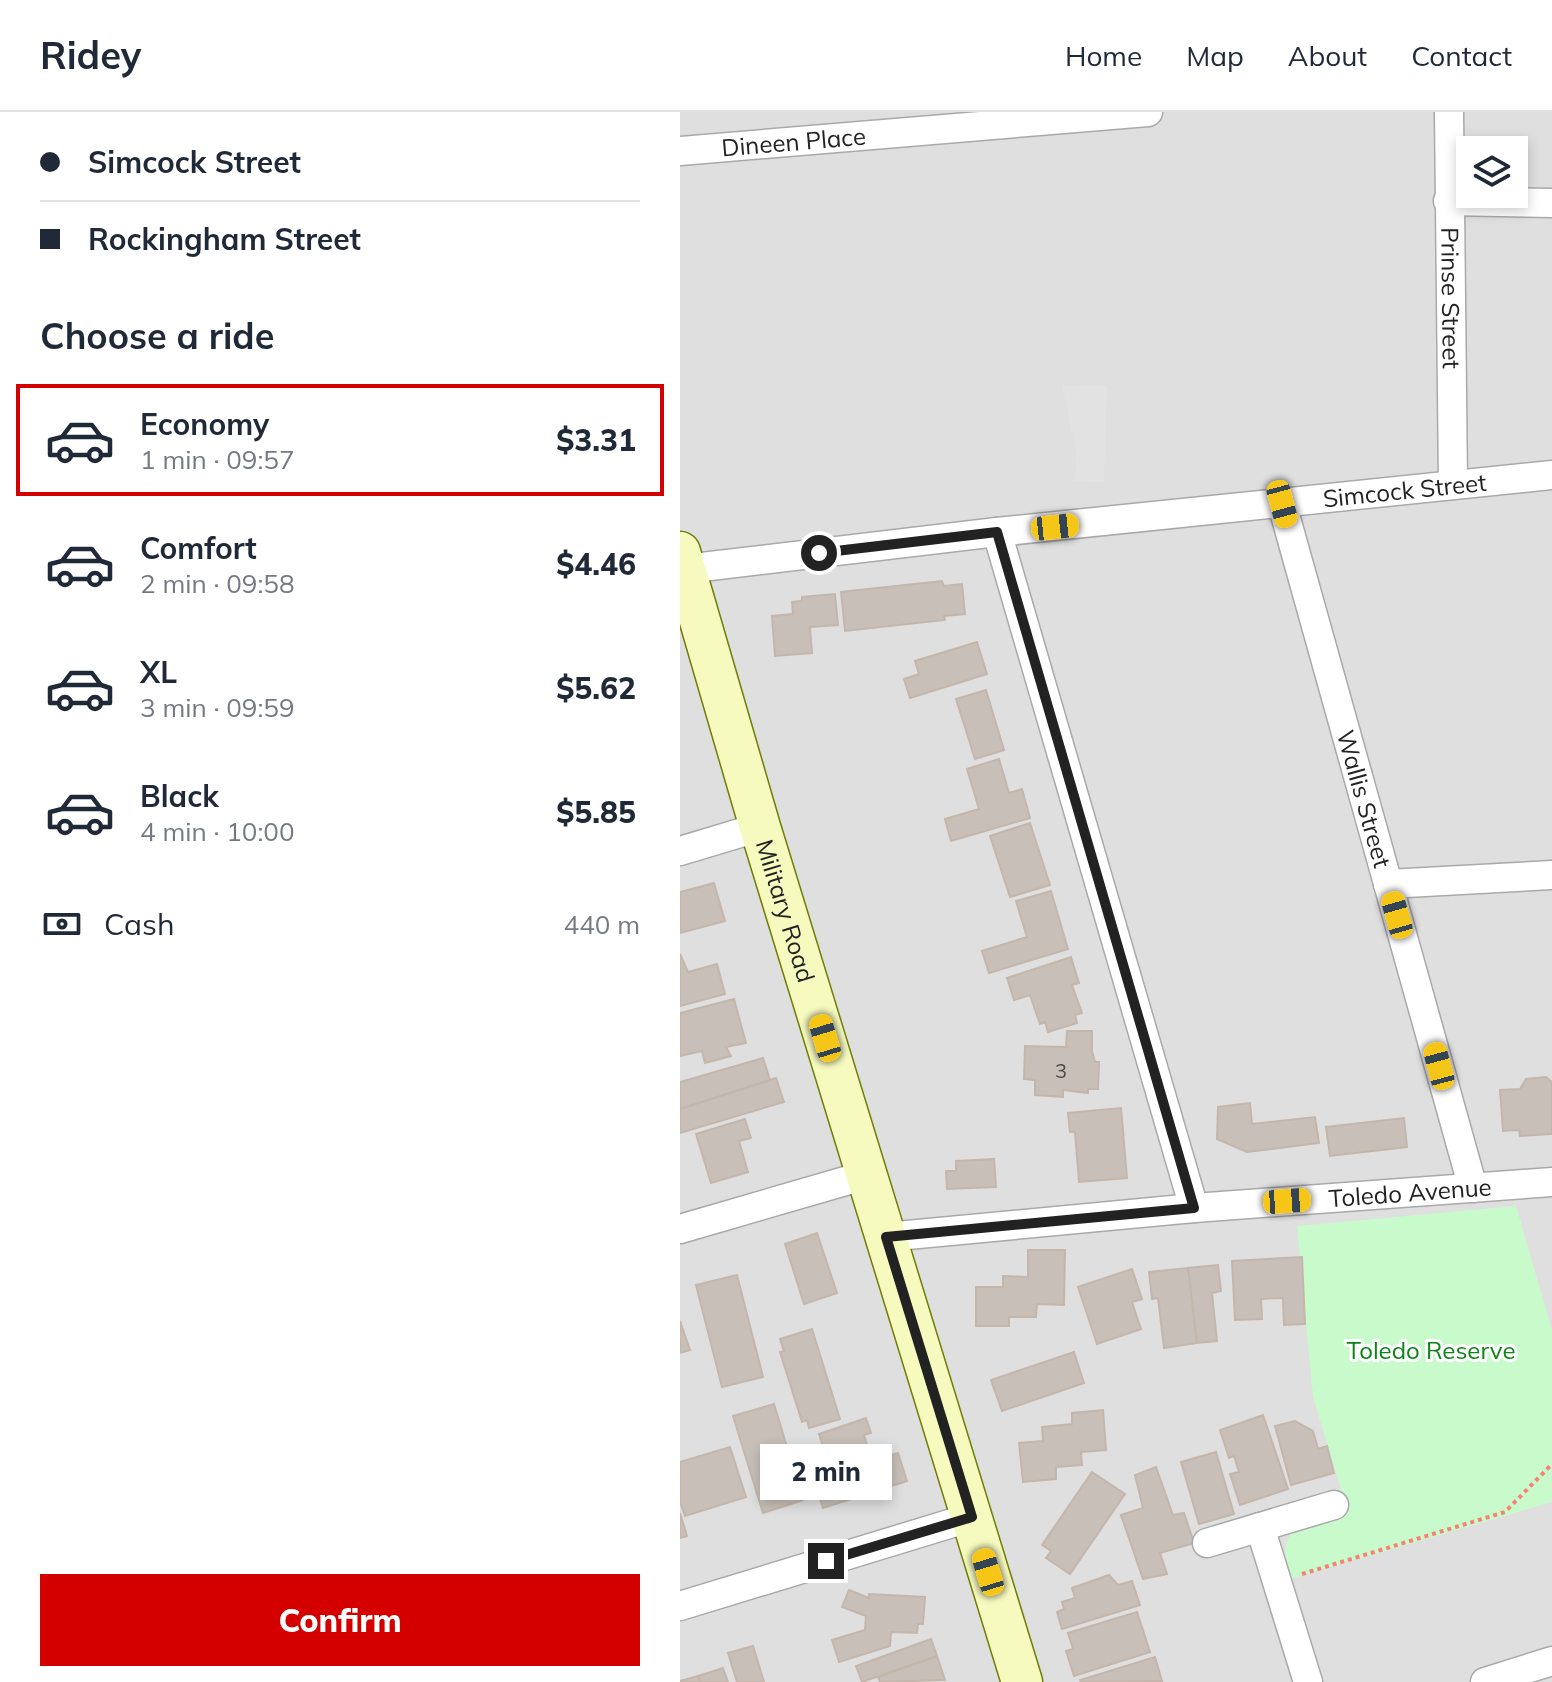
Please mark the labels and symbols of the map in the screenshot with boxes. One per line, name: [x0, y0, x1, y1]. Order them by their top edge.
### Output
street label: Dineen Place: [720, 121, 867, 162]
street label: Prinse Street: [1435, 227, 1467, 369]
street label: Simcock Street: [1322, 467, 1488, 513]
car: [1264, 478, 1300, 530]
car: [1030, 513, 1080, 541]
route start: [801, 535, 837, 571]
street label: Wallis Street: [1331, 727, 1398, 871]
street label: Military Road: [750, 836, 822, 986]
car: [1379, 889, 1415, 941]
car: [807, 1012, 843, 1064]
car: [1421, 1040, 1457, 1092]
house number: 3: [1055, 1058, 1067, 1083]
street label: Toledo Avenue: [1328, 1171, 1493, 1213]
car: [1262, 1187, 1312, 1215]
park label: Toledo Reserve: [1347, 1335, 1515, 1365]
callout: 2 min: [760, 1445, 892, 1501]
route end: [808, 1543, 844, 1579]
car: [970, 1546, 1006, 1598]

